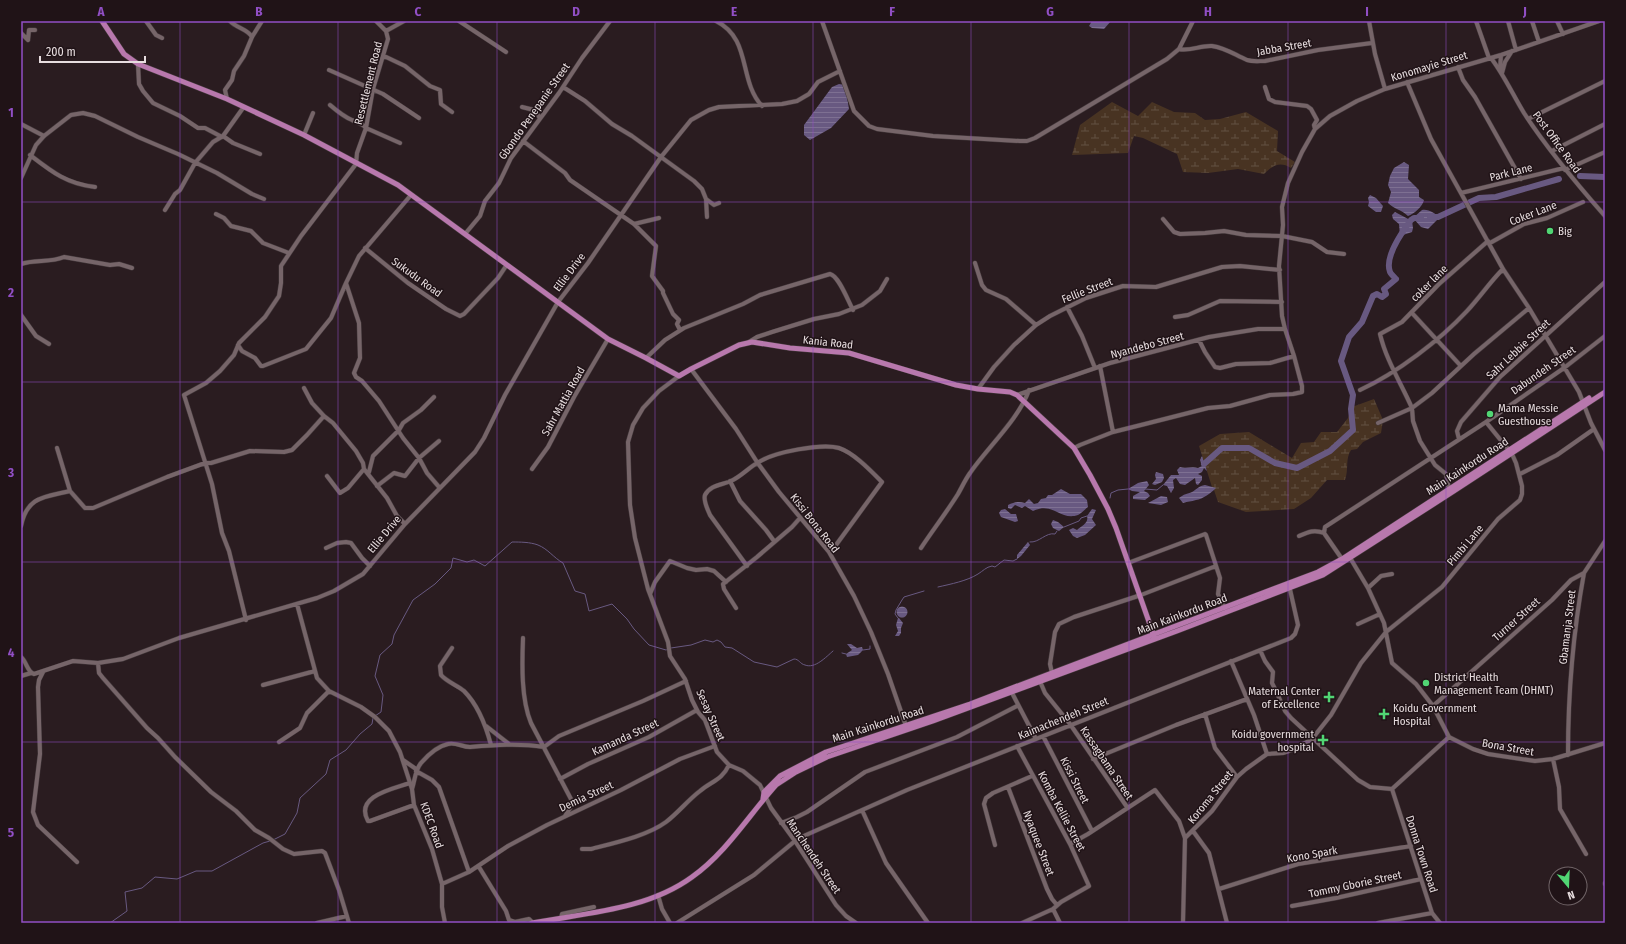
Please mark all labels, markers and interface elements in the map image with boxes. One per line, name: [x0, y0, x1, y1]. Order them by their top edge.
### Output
text: A: [96, 4, 105, 19]
text: B: [255, 4, 263, 19]
text: C: [415, 4, 422, 19]
text: D: [572, 4, 580, 19]
text: E: [731, 4, 737, 19]
text: F: [889, 4, 895, 19]
text: G: [1046, 4, 1054, 19]
text: H: [1204, 4, 1212, 19]
text: I: [1365, 4, 1369, 19]
text: J: [1522, 4, 1527, 19]
street label: Jabba Street: [1256, 36, 1313, 59]
scale bar: [40, 38, 145, 64]
street label: Resettlement Road: [352, 40, 385, 126]
text: 200 m: [46, 45, 76, 59]
street label: Konomayie Street: [1389, 49, 1469, 84]
street label: Gbondo Penepanie Street: [496, 60, 573, 162]
text: 1: [8, 105, 14, 120]
street label: Post Office Road: [1530, 109, 1583, 176]
street label: Park Lane: [1488, 161, 1534, 184]
street label: Coker Lane: [1508, 199, 1559, 228]
place label: Big: [1558, 225, 1573, 238]
marker: Big: [1545, 226, 1555, 236]
street label: Ellie Drive: [551, 250, 588, 294]
street label: Sukudu Road: [389, 255, 444, 300]
street label: coker lane: [1408, 262, 1450, 304]
street label: Fellie Street: [1060, 275, 1115, 306]
text: 2: [7, 285, 14, 300]
street label: Sahr Lebbie Street: [1484, 316, 1553, 382]
street label: Nyandebo Street: [1109, 329, 1186, 361]
street label: Kania Road: [802, 333, 854, 352]
street label: Dabundeh Street: [1508, 343, 1578, 397]
street label: Sahr Mattia Road: [539, 364, 588, 438]
place label: Mama Messie Guesthouse: [1498, 402, 1558, 428]
marker: Mama Messie Guesthouse: [1485, 409, 1495, 419]
street label: Main Kainkordu Road: [1424, 435, 1511, 498]
text: 3: [7, 465, 14, 480]
street label: Kissi Bona Road: [787, 491, 842, 556]
street label: Ellie Drive: [365, 513, 404, 556]
street label: Pimbi Lane: [1444, 522, 1486, 569]
street label: Gbamanja Street: [1556, 589, 1579, 665]
street label: Main Kainkordu Road: [1135, 591, 1229, 638]
street label: Turner Street: [1490, 595, 1543, 644]
text: 4: [8, 645, 15, 660]
place label: District Health Management Team (DHMT): [1434, 671, 1553, 697]
marker: District Health Management Team (DHMT): [1421, 678, 1431, 688]
place label: Maternal Center of Excellence: [1248, 685, 1320, 711]
street label: Sesay Street: [693, 687, 728, 743]
marker: Maternal Center of Excellence: [1323, 691, 1335, 703]
street label: Kaimachendeh Street: [1016, 694, 1111, 743]
place label: Koidu Government Hospital: [1393, 702, 1477, 728]
street label: Main Kainkordu Road: [831, 704, 926, 745]
marker: Koidu Government Hospital: [1378, 708, 1390, 720]
street label: Kamanda Street: [590, 716, 661, 758]
street label: Kassagbama Street: [1077, 724, 1136, 803]
place label: Koidu government hospital: [1232, 728, 1314, 754]
marker: Koidu government hospital: [1317, 734, 1329, 746]
street label: Bona Street: [1481, 737, 1535, 759]
street label: Kissi Street: [1057, 755, 1092, 806]
street label: Koroma Street: [1185, 768, 1236, 826]
street label: Komba Kellie Street: [1035, 769, 1088, 854]
street label: Demia Street: [557, 778, 616, 815]
street label: KDEC Road: [417, 800, 446, 850]
street label: Nyaquee Street: [1020, 809, 1057, 878]
street label: Donna Town Road: [1403, 814, 1440, 894]
street label: Manchendeh Street: [784, 816, 844, 897]
text: 5: [8, 825, 14, 840]
street label: Kono Spark: [1286, 843, 1339, 865]
north arrow: [1548, 866, 1588, 906]
street label: Tommy Gborie Street: [1308, 868, 1403, 901]
text: N: [1566, 888, 1576, 902]

